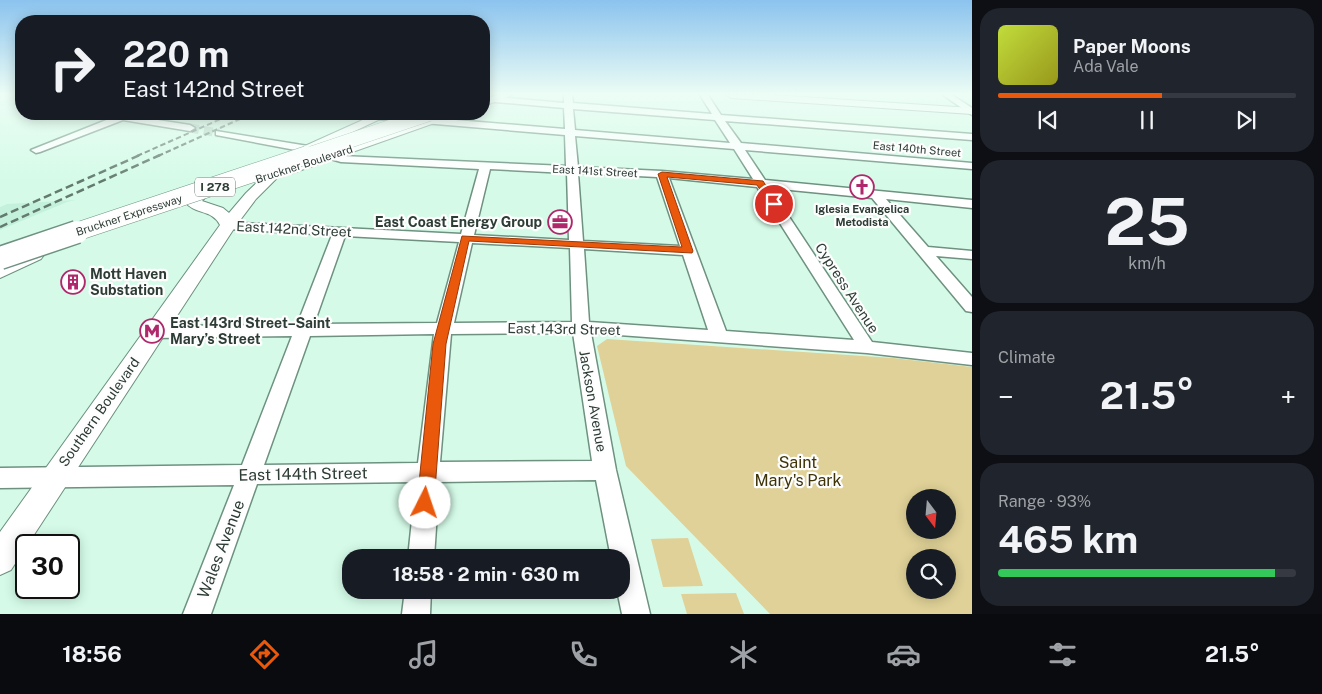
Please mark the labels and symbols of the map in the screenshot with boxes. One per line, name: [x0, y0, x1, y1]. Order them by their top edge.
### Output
street label: East 140th Street: [872, 139, 962, 159]
street label: Bruckner Boulevard: [254, 143, 354, 185]
street label: East 141st Street: [552, 163, 638, 179]
church icon: Iglesia Evangelica Metodista: [849, 174, 875, 200]
road number: I 278: [195, 178, 235, 196]
pin: [753, 183, 795, 225]
street label: Bruckner Expressway: [74, 192, 184, 238]
place label: Iglesia Evangelica Metodista: [815, 203, 909, 228]
office icon: East Coast Energy Group: [547, 209, 573, 235]
place label: East Coast Energy Group: [375, 214, 542, 230]
street label: East 142nd Street: [236, 218, 352, 240]
street label: Cypress Avenue: [812, 240, 882, 336]
place label: Mott Haven Substation: [90, 266, 167, 298]
building icon: Mott Haven Substation: [60, 269, 86, 295]
place label: East 143rd Street–Saint Mary’s Street: [170, 315, 331, 347]
metro station icon: East 143rd Street–Saint Mary’s Street: [139, 318, 165, 344]
street label: East 143rd Street: [507, 320, 621, 338]
street label: Jackson Avenue: [576, 349, 610, 453]
street label: Southern Boulevard: [55, 354, 143, 470]
park label: Saint Mary's Park: [755, 453, 841, 490]
street label: East 144th Street: [238, 463, 368, 485]
position arrow: [398, 476, 450, 528]
north arrow: [906, 489, 956, 539]
street label: Wales Avenue: [194, 497, 248, 601]
speed limit sign: 30: [15, 534, 80, 599]

